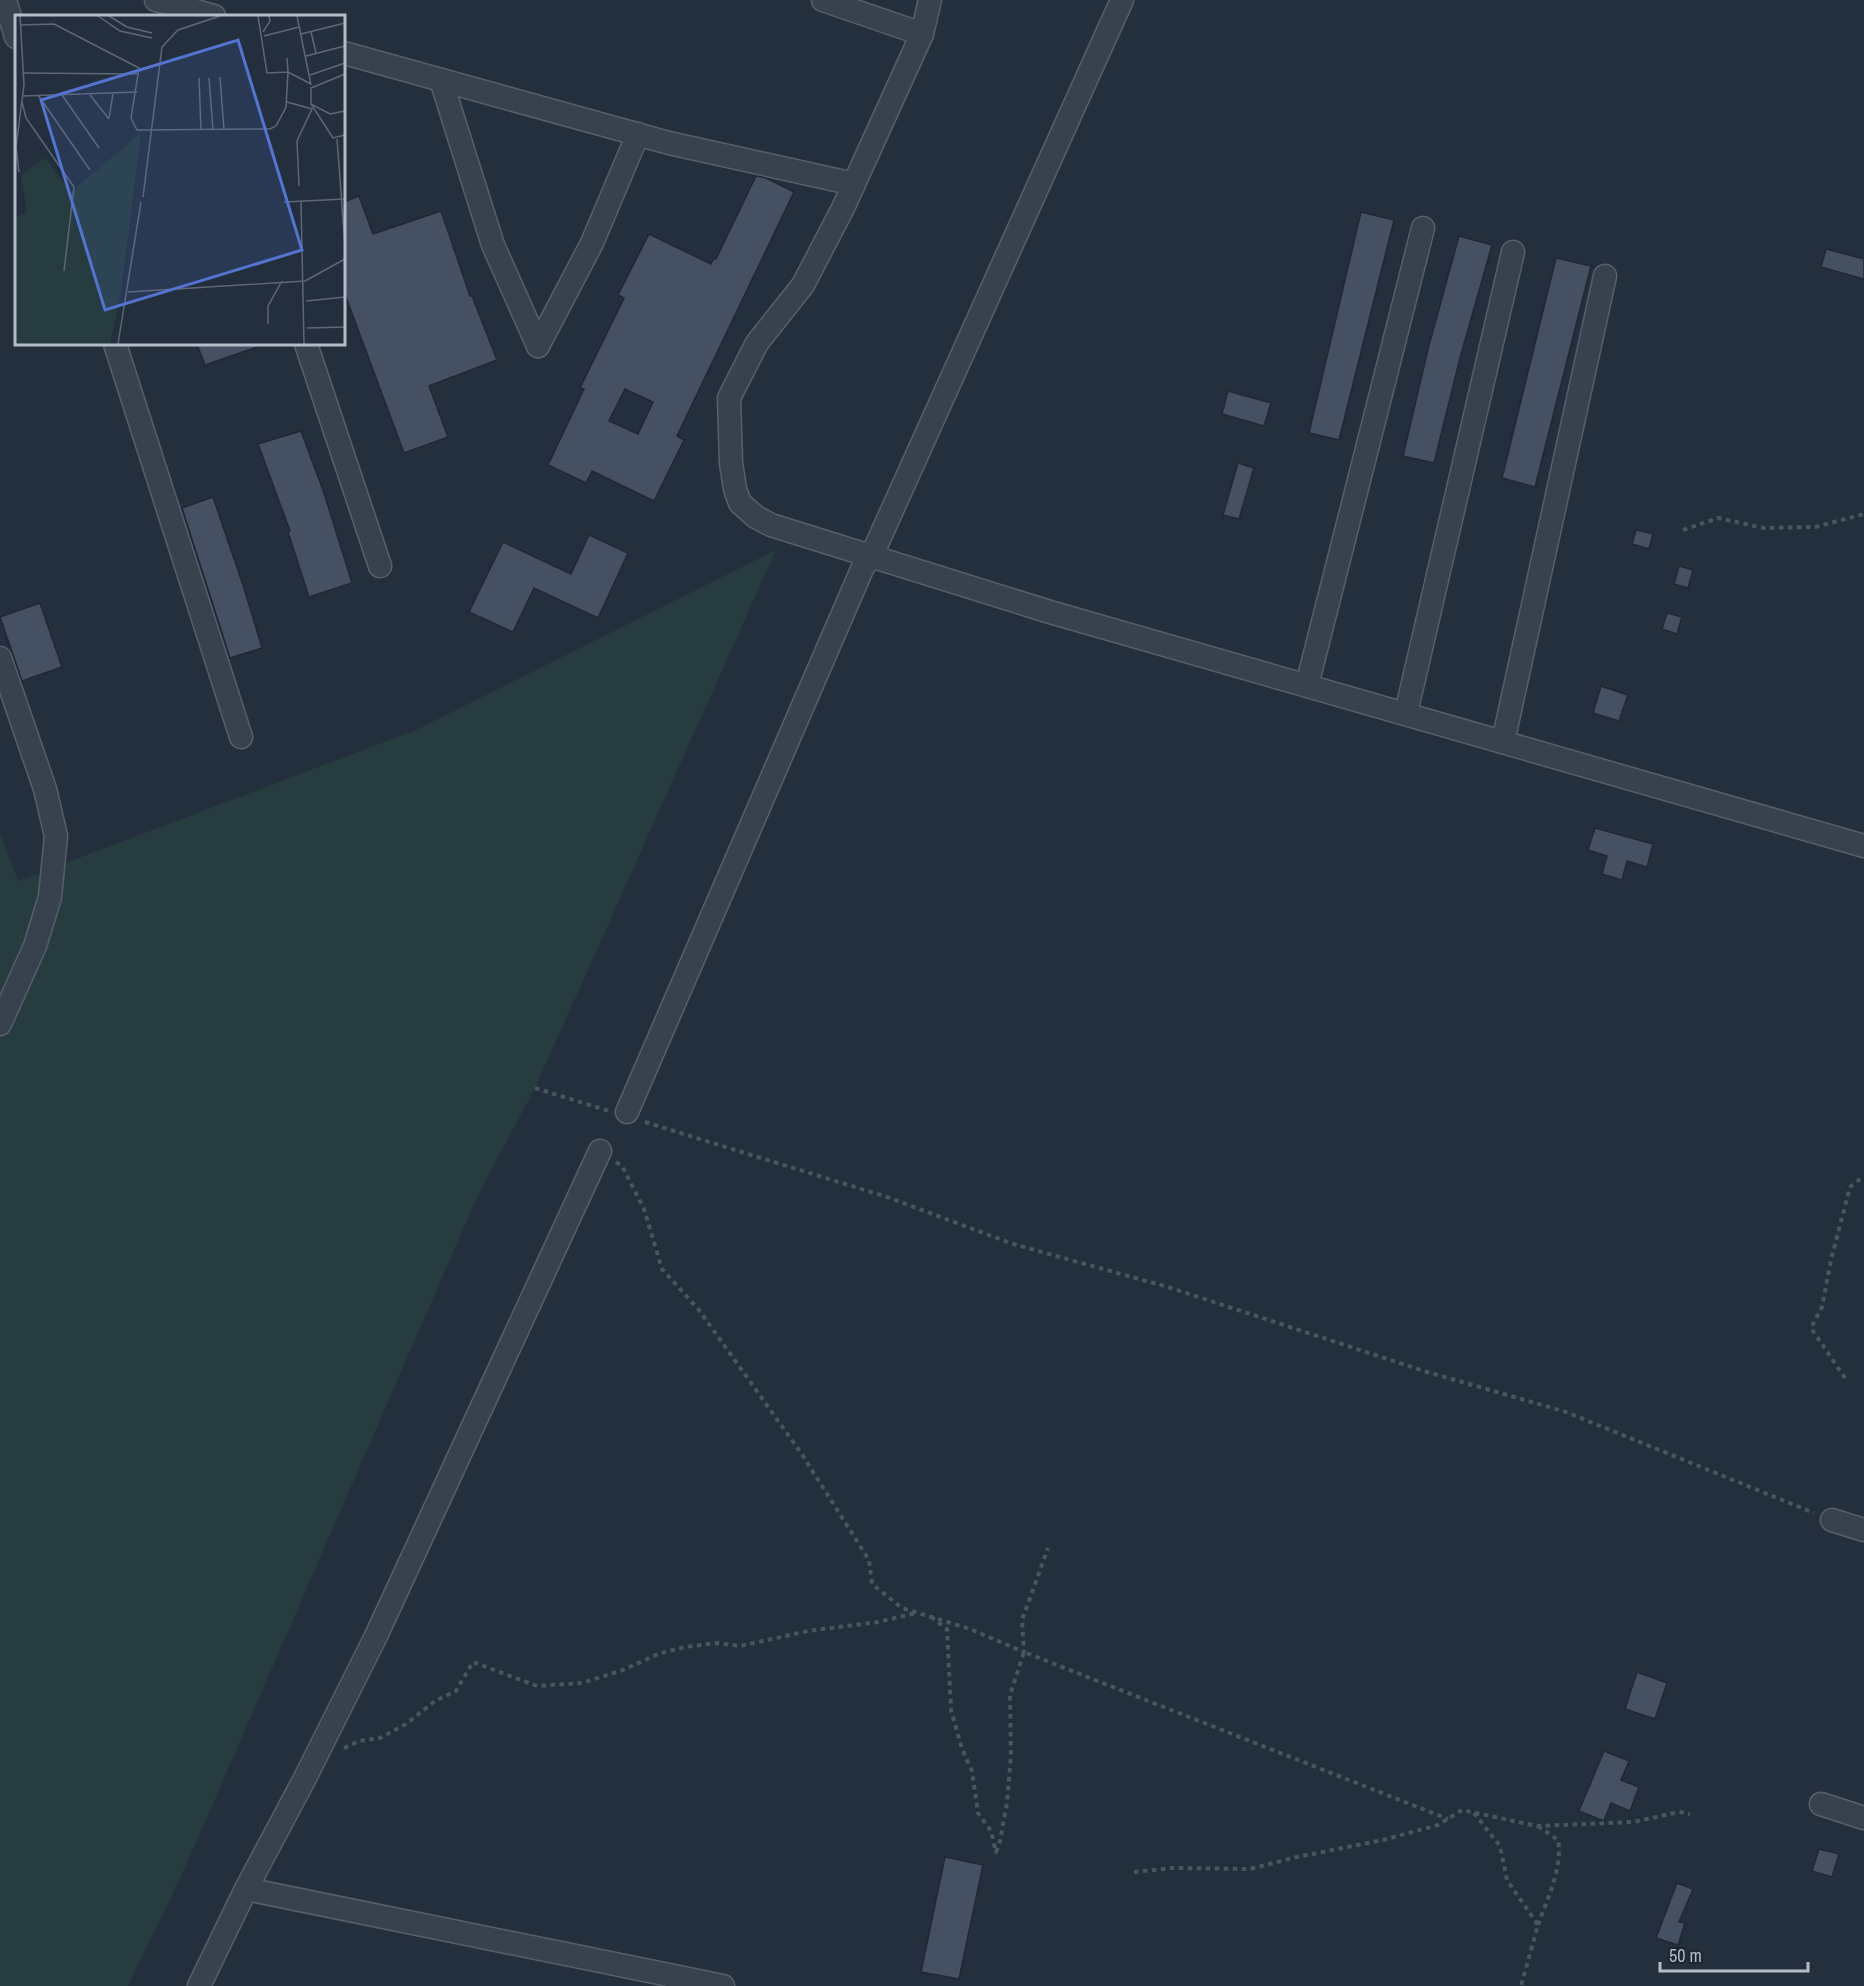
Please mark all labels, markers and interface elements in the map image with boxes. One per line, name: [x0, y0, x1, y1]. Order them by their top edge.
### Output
inset map: [15, 15, 345, 345]
scale bar: [1660, 1935, 1808, 1973]
text: 50 m: [1669, 1943, 1702, 1968]

